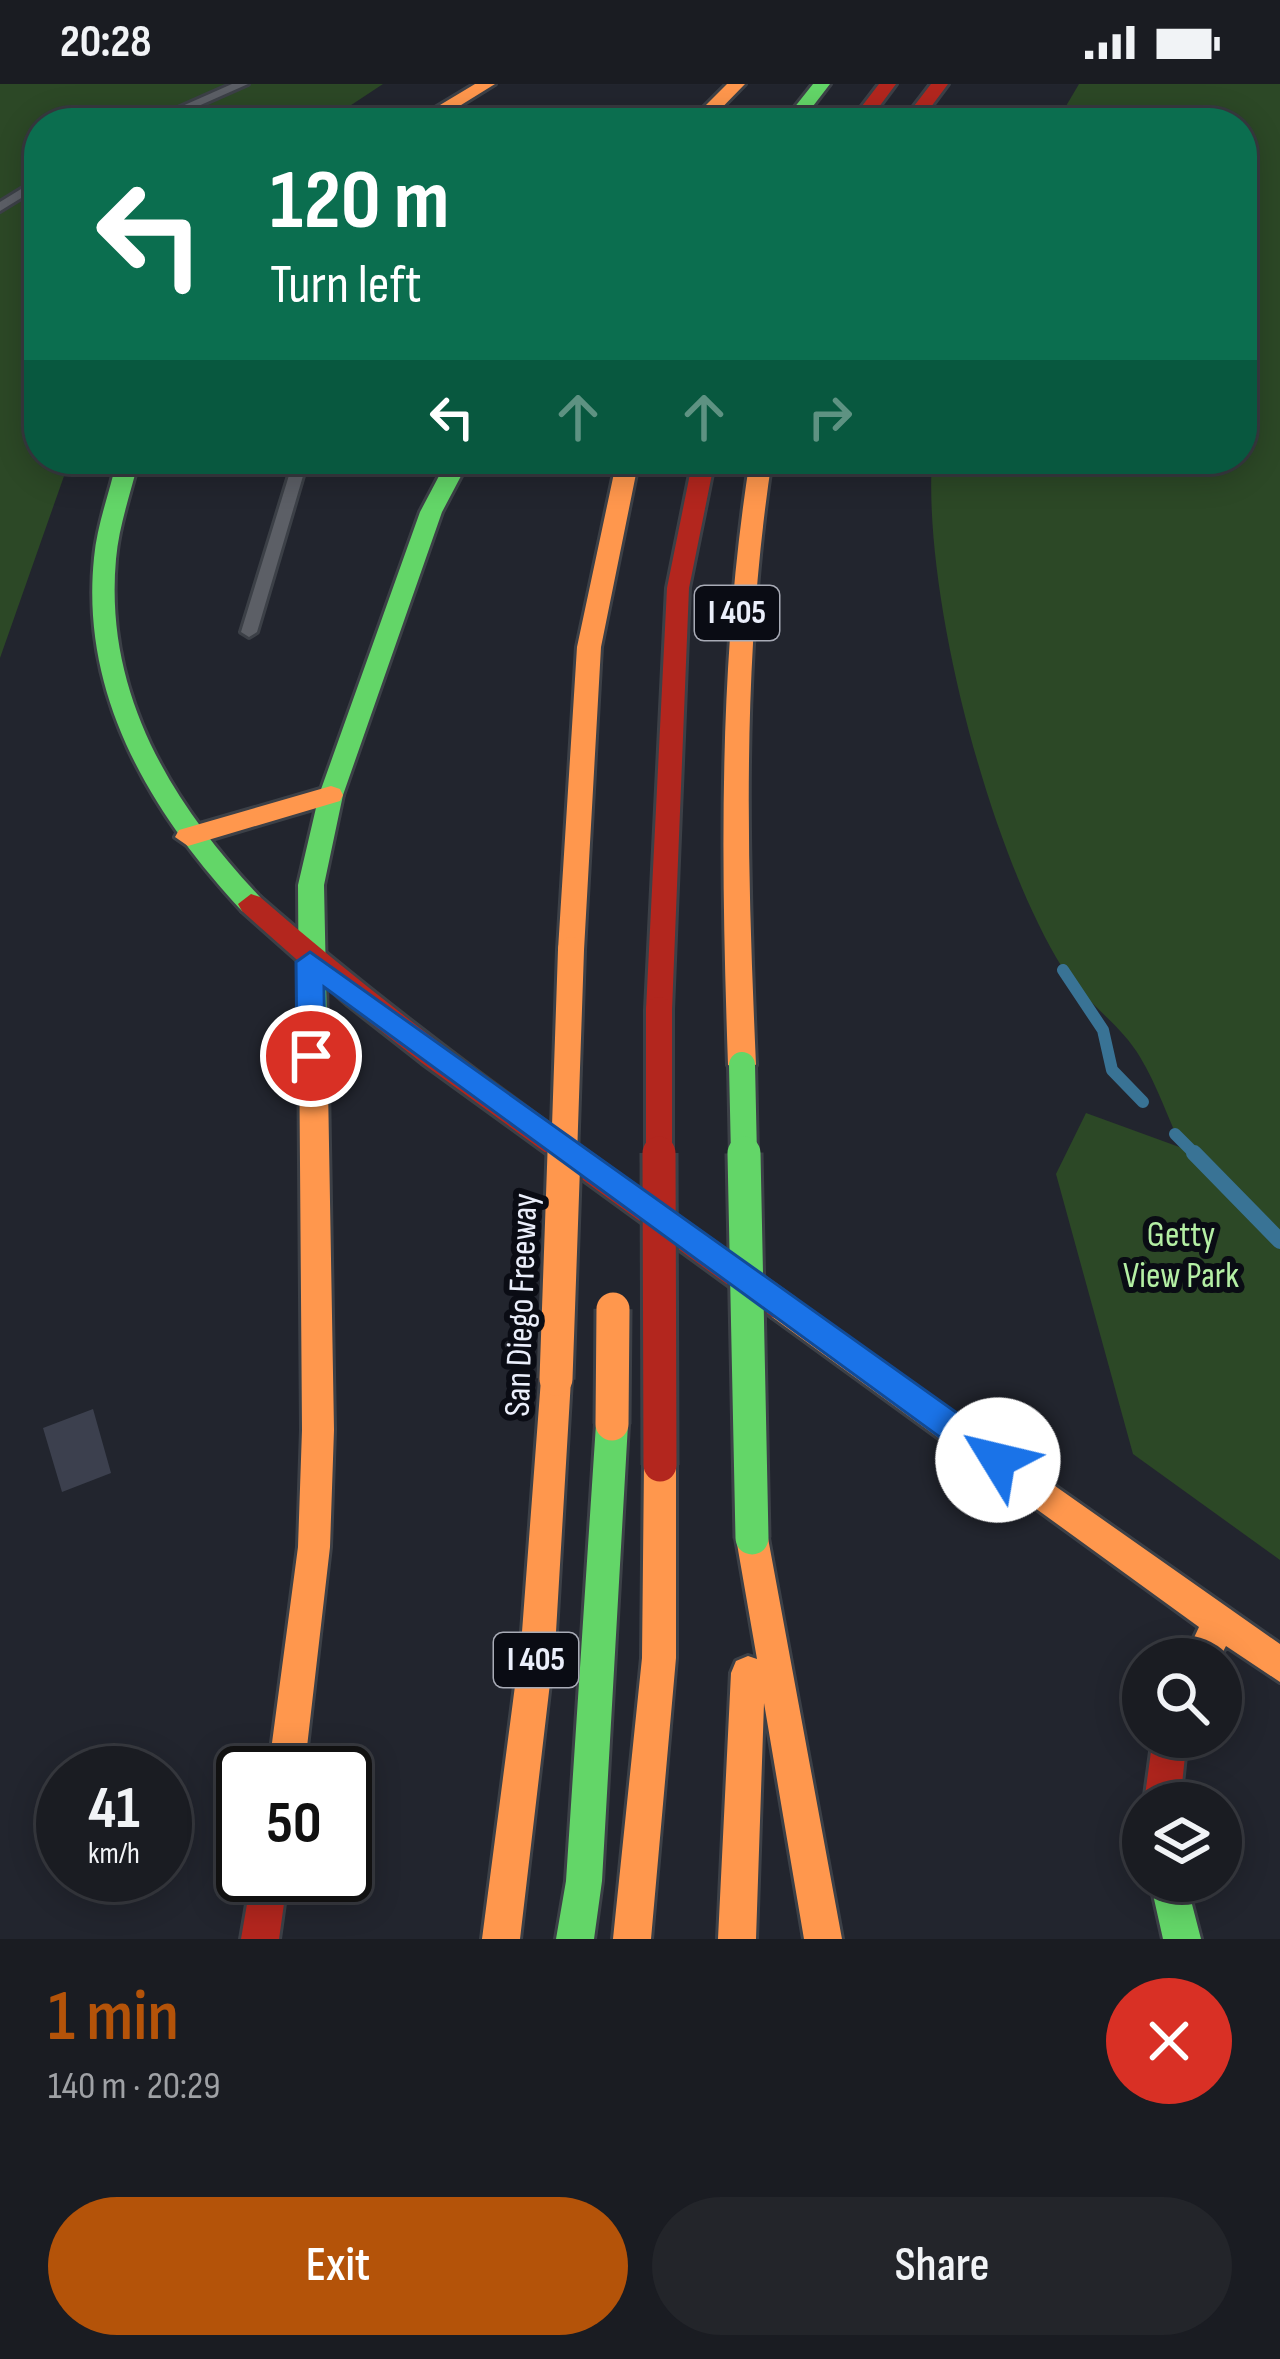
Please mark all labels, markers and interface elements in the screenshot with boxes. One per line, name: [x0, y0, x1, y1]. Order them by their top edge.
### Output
text: 20:28: [60, 15, 152, 70]
text: 120 m: [270, 151, 449, 252]
icon: left: [72, 156, 228, 312]
text: Turn left: [270, 253, 422, 318]
icon: left: [419, 384, 485, 450]
icon: ahead: [545, 384, 611, 450]
icon: ahead: [671, 384, 737, 450]
icon: right: [797, 384, 863, 450]
road number: I 405: [695, 586, 779, 640]
pin: [260, 1005, 362, 1107]
icon: arrive: [278, 1023, 344, 1089]
street label: San Diego Freeway: [497, 1192, 547, 1417]
park label: Getty View Park: [1123, 1214, 1239, 1298]
position arrow: [935, 1397, 1061, 1523]
road number: I 405: [494, 1633, 578, 1687]
map controls: [1122, 1638, 1242, 1902]
button: search: [1122, 1638, 1242, 1758]
speed limit sign: 50: [216, 1746, 372, 1902]
text: 41: [88, 1773, 140, 1845]
button: layers: [1122, 1782, 1242, 1902]
text: km/h: [88, 1836, 140, 1872]
text: 1 min: [48, 1974, 179, 2061]
button: close: [1106, 1978, 1232, 2104]
text: 140 m · 20:29: [48, 2063, 220, 2110]
button: Exit: [48, 2197, 628, 2335]
button: Share: [652, 2197, 1232, 2335]

